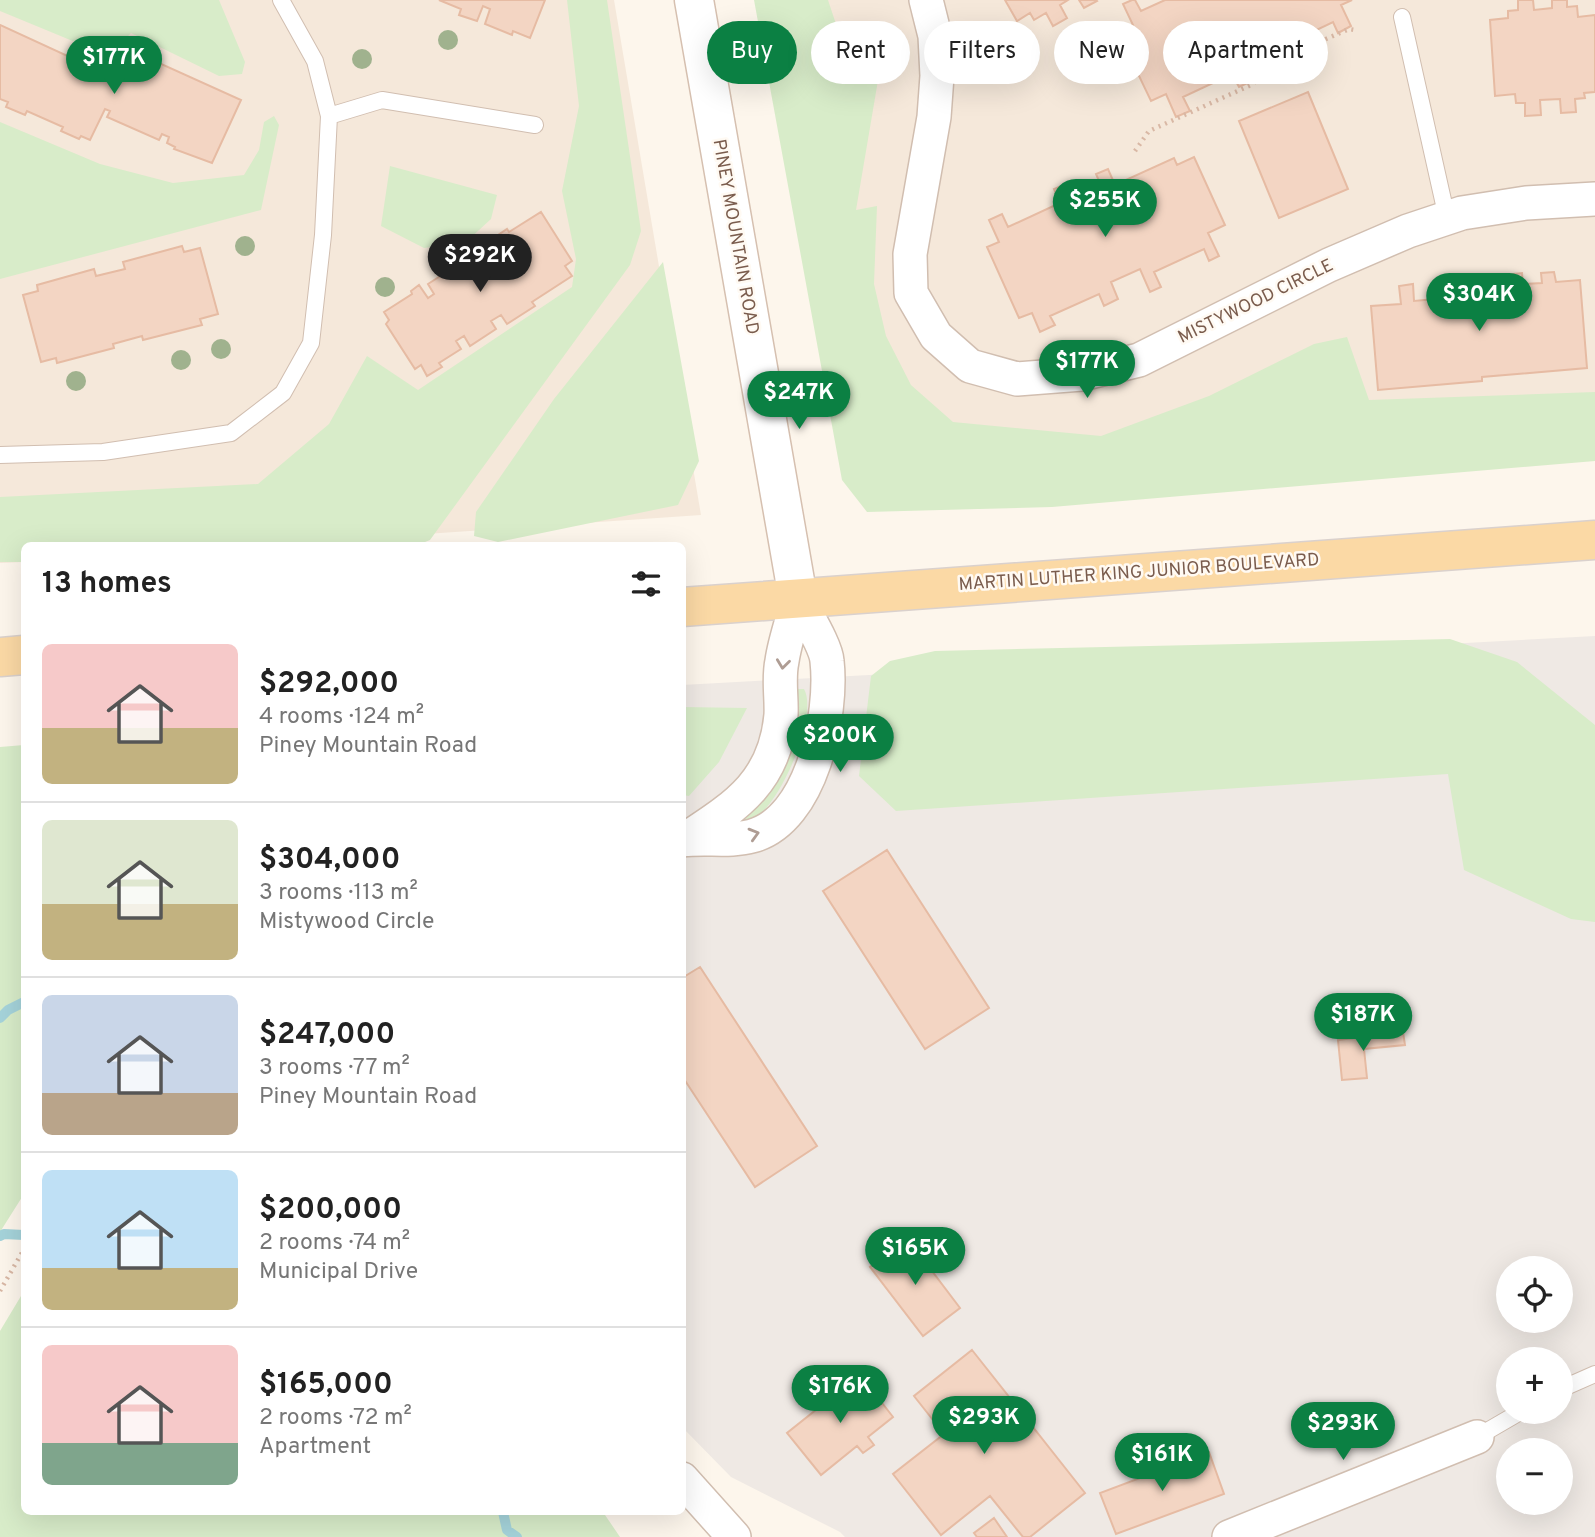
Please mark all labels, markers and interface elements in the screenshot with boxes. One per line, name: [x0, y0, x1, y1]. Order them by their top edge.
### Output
chip: Buy: [707, 21, 797, 84]
chip: Rent: [811, 21, 910, 84]
chip: Filters: [924, 21, 1040, 84]
chip: New: [1054, 21, 1149, 84]
chip: Apartment: [1163, 21, 1328, 84]
pin: $177K: [65, 36, 163, 96]
text: $177K: [82, 44, 146, 73]
street label: PINEY MOUNTAIN ROAD: [706, 138, 764, 336]
pin: $255K: [1056, 180, 1154, 239]
text: $255K: [1069, 187, 1141, 216]
pin: $292K: [431, 234, 529, 294]
text: $292K: [444, 242, 516, 271]
street label: MISTYWOOD CIRCLE: [1174, 254, 1338, 350]
pin: $304K: [1430, 274, 1528, 333]
text: $304K: [1442, 281, 1516, 310]
pin: $177K: [1038, 340, 1136, 400]
text: $177K: [1055, 348, 1119, 377]
pin: $247K: [750, 372, 848, 431]
text: $247K: [763, 379, 835, 408]
street label: MARTIN LUTHER KING JUNIOR BOULEVARD: [958, 549, 1320, 597]
icon: filters: [627, 565, 665, 603]
text: 13 homes: [42, 566, 172, 603]
one-way arrow: [775, 658, 790, 670]
text: $292,000: [259, 666, 399, 703]
icon: home: [98, 672, 182, 756]
text: 4 rooms · 124 m²: [259, 703, 424, 732]
pin: $200K: [791, 714, 889, 774]
text: $200K: [803, 722, 877, 751]
text: Piney Mountain Road: [259, 732, 477, 761]
one-way arrow: [747, 827, 759, 842]
text: $304,000: [259, 842, 400, 879]
icon: home: [98, 848, 182, 932]
text: 3 rooms · 113 m²: [259, 879, 418, 908]
text: Mistywood Circle: [259, 908, 434, 937]
pin: $187K: [1314, 993, 1412, 1053]
text: $187K: [1330, 1001, 1396, 1030]
text: $247,000: [259, 1017, 395, 1054]
icon: home: [98, 1023, 182, 1107]
text: 3 rooms · 77 m²: [259, 1054, 410, 1083]
text: Piney Mountain Road: [259, 1083, 477, 1112]
text: $200,000: [259, 1192, 402, 1229]
icon: home: [98, 1198, 182, 1282]
pin: $165K: [866, 1228, 964, 1287]
text: 2 rooms · 74 m²: [259, 1229, 410, 1258]
text: $165K: [881, 1235, 949, 1264]
map controls: [1496, 1256, 1573, 1515]
button: locate: [1496, 1256, 1573, 1333]
text: Municipal Drive: [259, 1258, 418, 1287]
button: +: [1496, 1347, 1573, 1424]
pin: $176K: [791, 1366, 889, 1425]
text: $165,000: [259, 1367, 393, 1404]
icon: home: [98, 1373, 182, 1457]
text: $176K: [808, 1373, 872, 1402]
pin: $293K: [935, 1396, 1033, 1456]
pin: $293K: [1294, 1402, 1392, 1462]
text: 2 rooms · 72 m²: [259, 1404, 412, 1433]
text: $293K: [948, 1404, 1020, 1433]
text: $293K: [1307, 1410, 1379, 1439]
text: Apartment: [259, 1433, 371, 1462]
pin: $161K: [1113, 1434, 1211, 1493]
button: −: [1496, 1438, 1573, 1515]
text: $161K: [1131, 1441, 1193, 1470]

